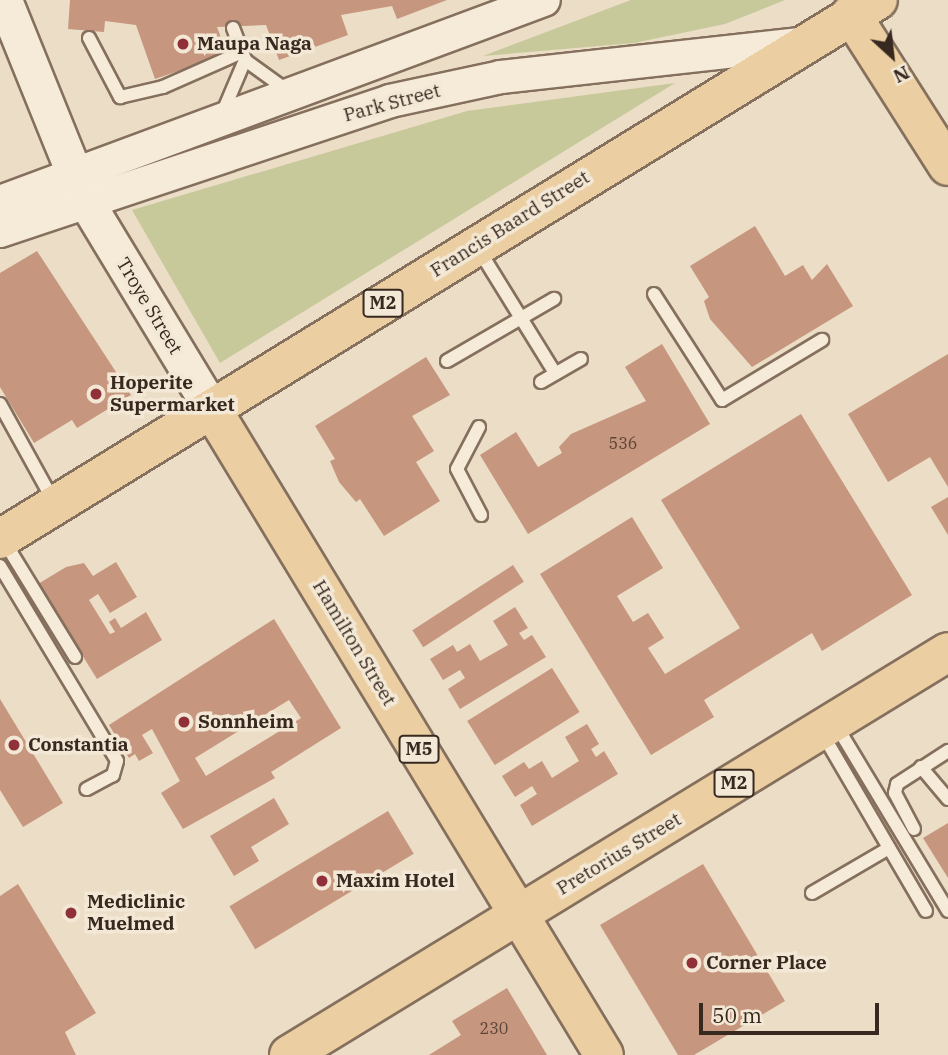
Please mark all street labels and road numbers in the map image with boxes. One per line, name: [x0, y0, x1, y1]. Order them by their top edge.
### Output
street label: Park Street: [341, 79, 443, 127]
street label: Francis Baard Street: [426, 166, 594, 282]
street label: Troye Street: [111, 253, 187, 359]
road number: M2: [362, 288, 404, 318]
street label: Hamilton Street: [308, 576, 400, 710]
road number: M5: [398, 734, 440, 764]
road number: M2: [713, 768, 755, 798]
street label: Pretorius Street: [553, 808, 685, 900]

